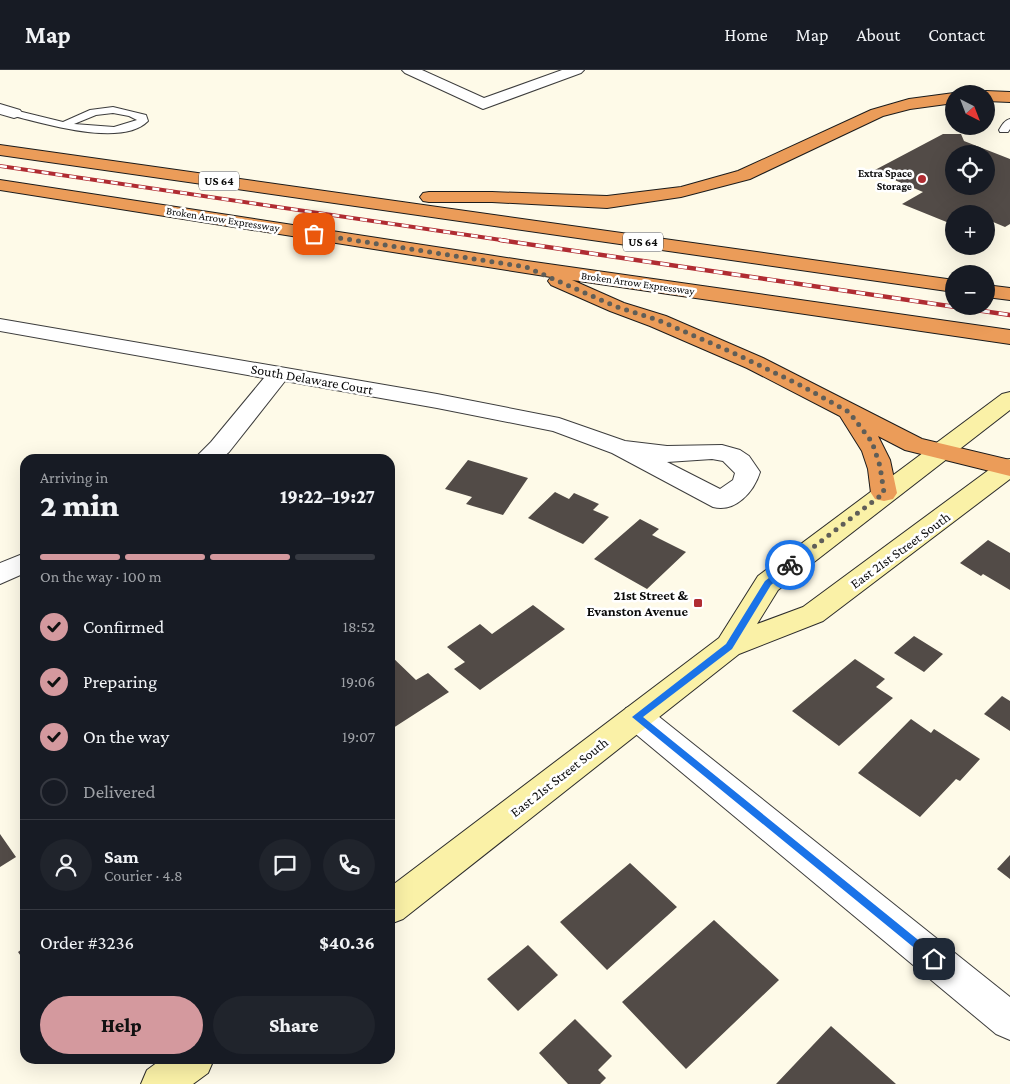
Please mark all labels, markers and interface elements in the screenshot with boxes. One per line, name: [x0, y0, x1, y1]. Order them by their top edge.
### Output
text: Map: [25, 21, 71, 48]
text: Home: [725, 25, 768, 45]
text: Map: [796, 25, 828, 45]
text: About: [856, 25, 900, 45]
text: Contact: [928, 25, 985, 45]
north arrow: [945, 85, 995, 135]
map controls: [945, 85, 995, 315]
button: locate: [945, 145, 995, 195]
place label: Extra Space Storage: [858, 167, 912, 192]
road number: US 64: [199, 172, 239, 190]
marker: Extra Space Storage: [916, 173, 928, 185]
street label: Broken Arrow Expressway: [165, 204, 281, 235]
button: +: [945, 205, 995, 255]
pin: [293, 213, 335, 255]
icon: bag: [300, 220, 328, 248]
road number: US 64: [623, 232, 663, 252]
button: −: [945, 265, 995, 315]
street label: Broken Arrow Expressway: [580, 269, 696, 298]
street label: South Delaware Court: [250, 360, 375, 398]
text: Arriving in: [40, 469, 108, 486]
text: 19:22–19:27: [280, 486, 375, 507]
text: 2 min: [40, 487, 119, 523]
street label: East 21st Street South: [847, 508, 953, 592]
courier: [765, 540, 815, 590]
icon: bike: [776, 551, 804, 579]
text: On the way · 100 m: [40, 568, 162, 585]
place label: 21st Street & Evanston Avenue: [587, 587, 688, 619]
marker: 21st Street & Evanston Avenue: [692, 597, 704, 609]
icon: check: [40, 613, 68, 641]
text: Confirmed: [83, 616, 164, 637]
text: 18:52: [343, 618, 375, 635]
icon: check: [40, 668, 68, 696]
text: Preparing: [83, 671, 157, 692]
text: 19:06: [341, 673, 375, 690]
icon: check: [40, 723, 68, 751]
text: On the way: [83, 726, 169, 747]
text: 19:07: [342, 728, 375, 745]
street label: East 21st Street South: [507, 734, 611, 820]
text: Delivered: [83, 781, 156, 802]
button: person: [40, 839, 92, 891]
button: chat: [259, 839, 311, 891]
button: phone: [323, 839, 375, 891]
text: Sam: [104, 846, 139, 867]
text: Courier · 4.8: [104, 867, 183, 884]
text: Order #3236: [40, 932, 134, 953]
text: $40.36: [319, 932, 375, 953]
pin: [913, 938, 955, 980]
icon: home: [920, 945, 948, 973]
button: Help: [40, 996, 203, 1054]
button: Share: [213, 996, 375, 1054]

